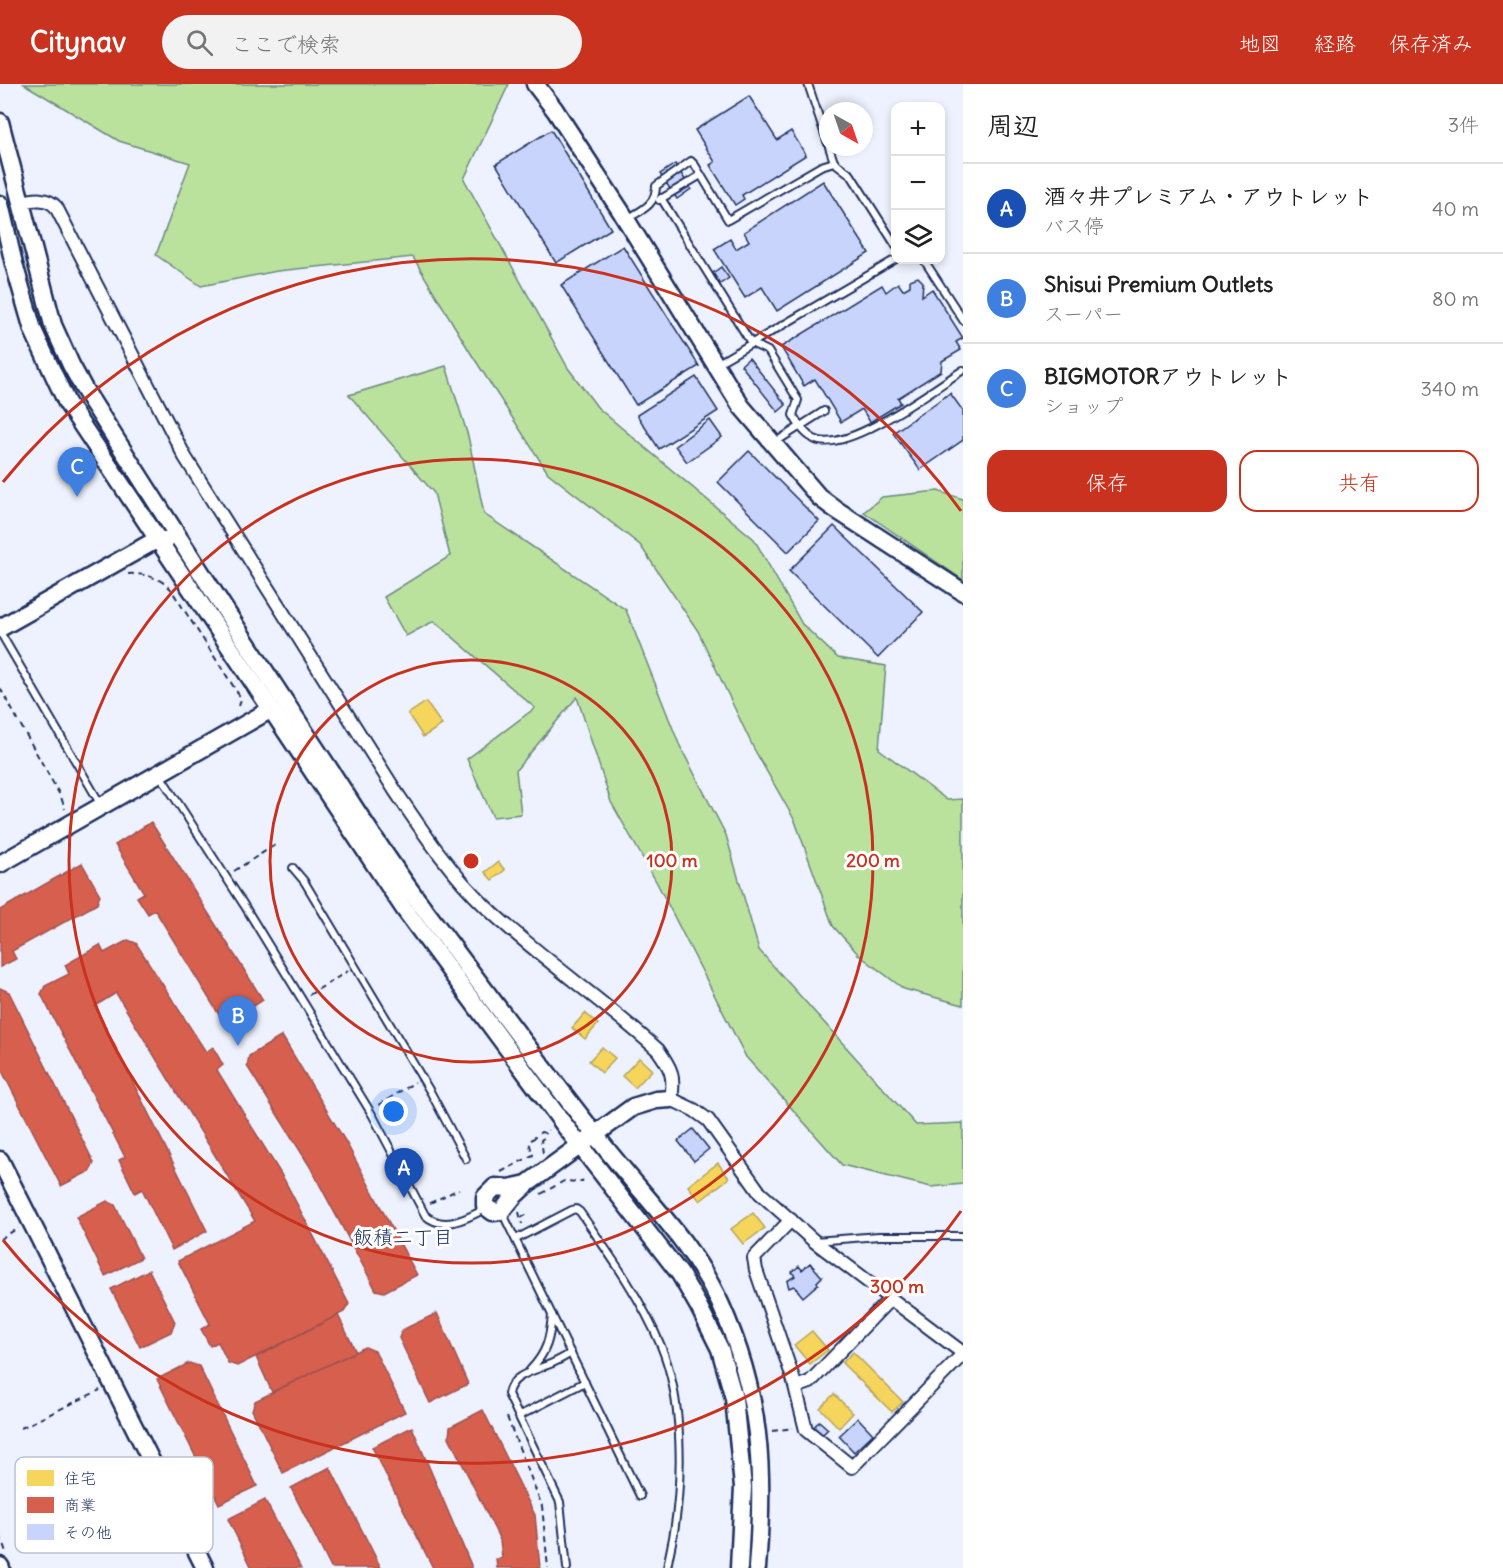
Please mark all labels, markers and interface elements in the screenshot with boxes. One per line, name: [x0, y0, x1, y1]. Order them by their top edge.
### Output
search box: [162, 15, 582, 69]
text: Citynav: [30, 24, 126, 60]
icon: search: [183, 26, 216, 59]
text: ここで検索: [231, 30, 341, 58]
text: 地図: [1239, 30, 1281, 57]
text: 経路: [1314, 30, 1356, 57]
text: 保存済み: [1389, 30, 1473, 57]
north arrow: [819, 102, 873, 156]
map controls: [891, 102, 945, 264]
button: +: [891, 102, 945, 156]
text: 周辺: [987, 109, 1039, 142]
text: 3件: [1448, 112, 1479, 137]
button: −: [891, 156, 945, 210]
text: 酒々井プレミアム・アウトレット: [1044, 182, 1374, 210]
text: A: [1000, 196, 1013, 221]
text: 40 m: [1432, 196, 1479, 221]
button: layers: [891, 210, 945, 264]
text: バス停: [1044, 213, 1104, 238]
text: Shisui Premium Outlets: [1044, 270, 1273, 298]
text: B: [1000, 286, 1013, 311]
text: 80 m: [1432, 286, 1479, 311]
text: スーパー: [1044, 301, 1123, 326]
text: BIGMOTORアウトレット: [1044, 362, 1292, 390]
text: C: [1000, 376, 1013, 401]
text: 340 m: [1421, 376, 1479, 401]
text: ショップ: [1044, 393, 1123, 418]
pin: C: [58, 448, 97, 497]
button: 保存: [987, 450, 1227, 512]
button: 共有: [1239, 450, 1479, 512]
text: 100 m: [647, 849, 698, 872]
text: 200 m: [846, 849, 900, 872]
centre of rings: [461, 851, 481, 871]
pin: B: [218, 996, 258, 1046]
your location: [379, 1097, 408, 1126]
pin: A: [384, 1148, 424, 1198]
district label: 飯積二丁目: [353, 1224, 453, 1249]
text: 300 m: [870, 1275, 924, 1298]
legend: [15, 1457, 213, 1553]
text: 住宅: [64, 1468, 96, 1488]
text: 商業: [64, 1495, 96, 1515]
text: その他: [64, 1522, 112, 1542]

